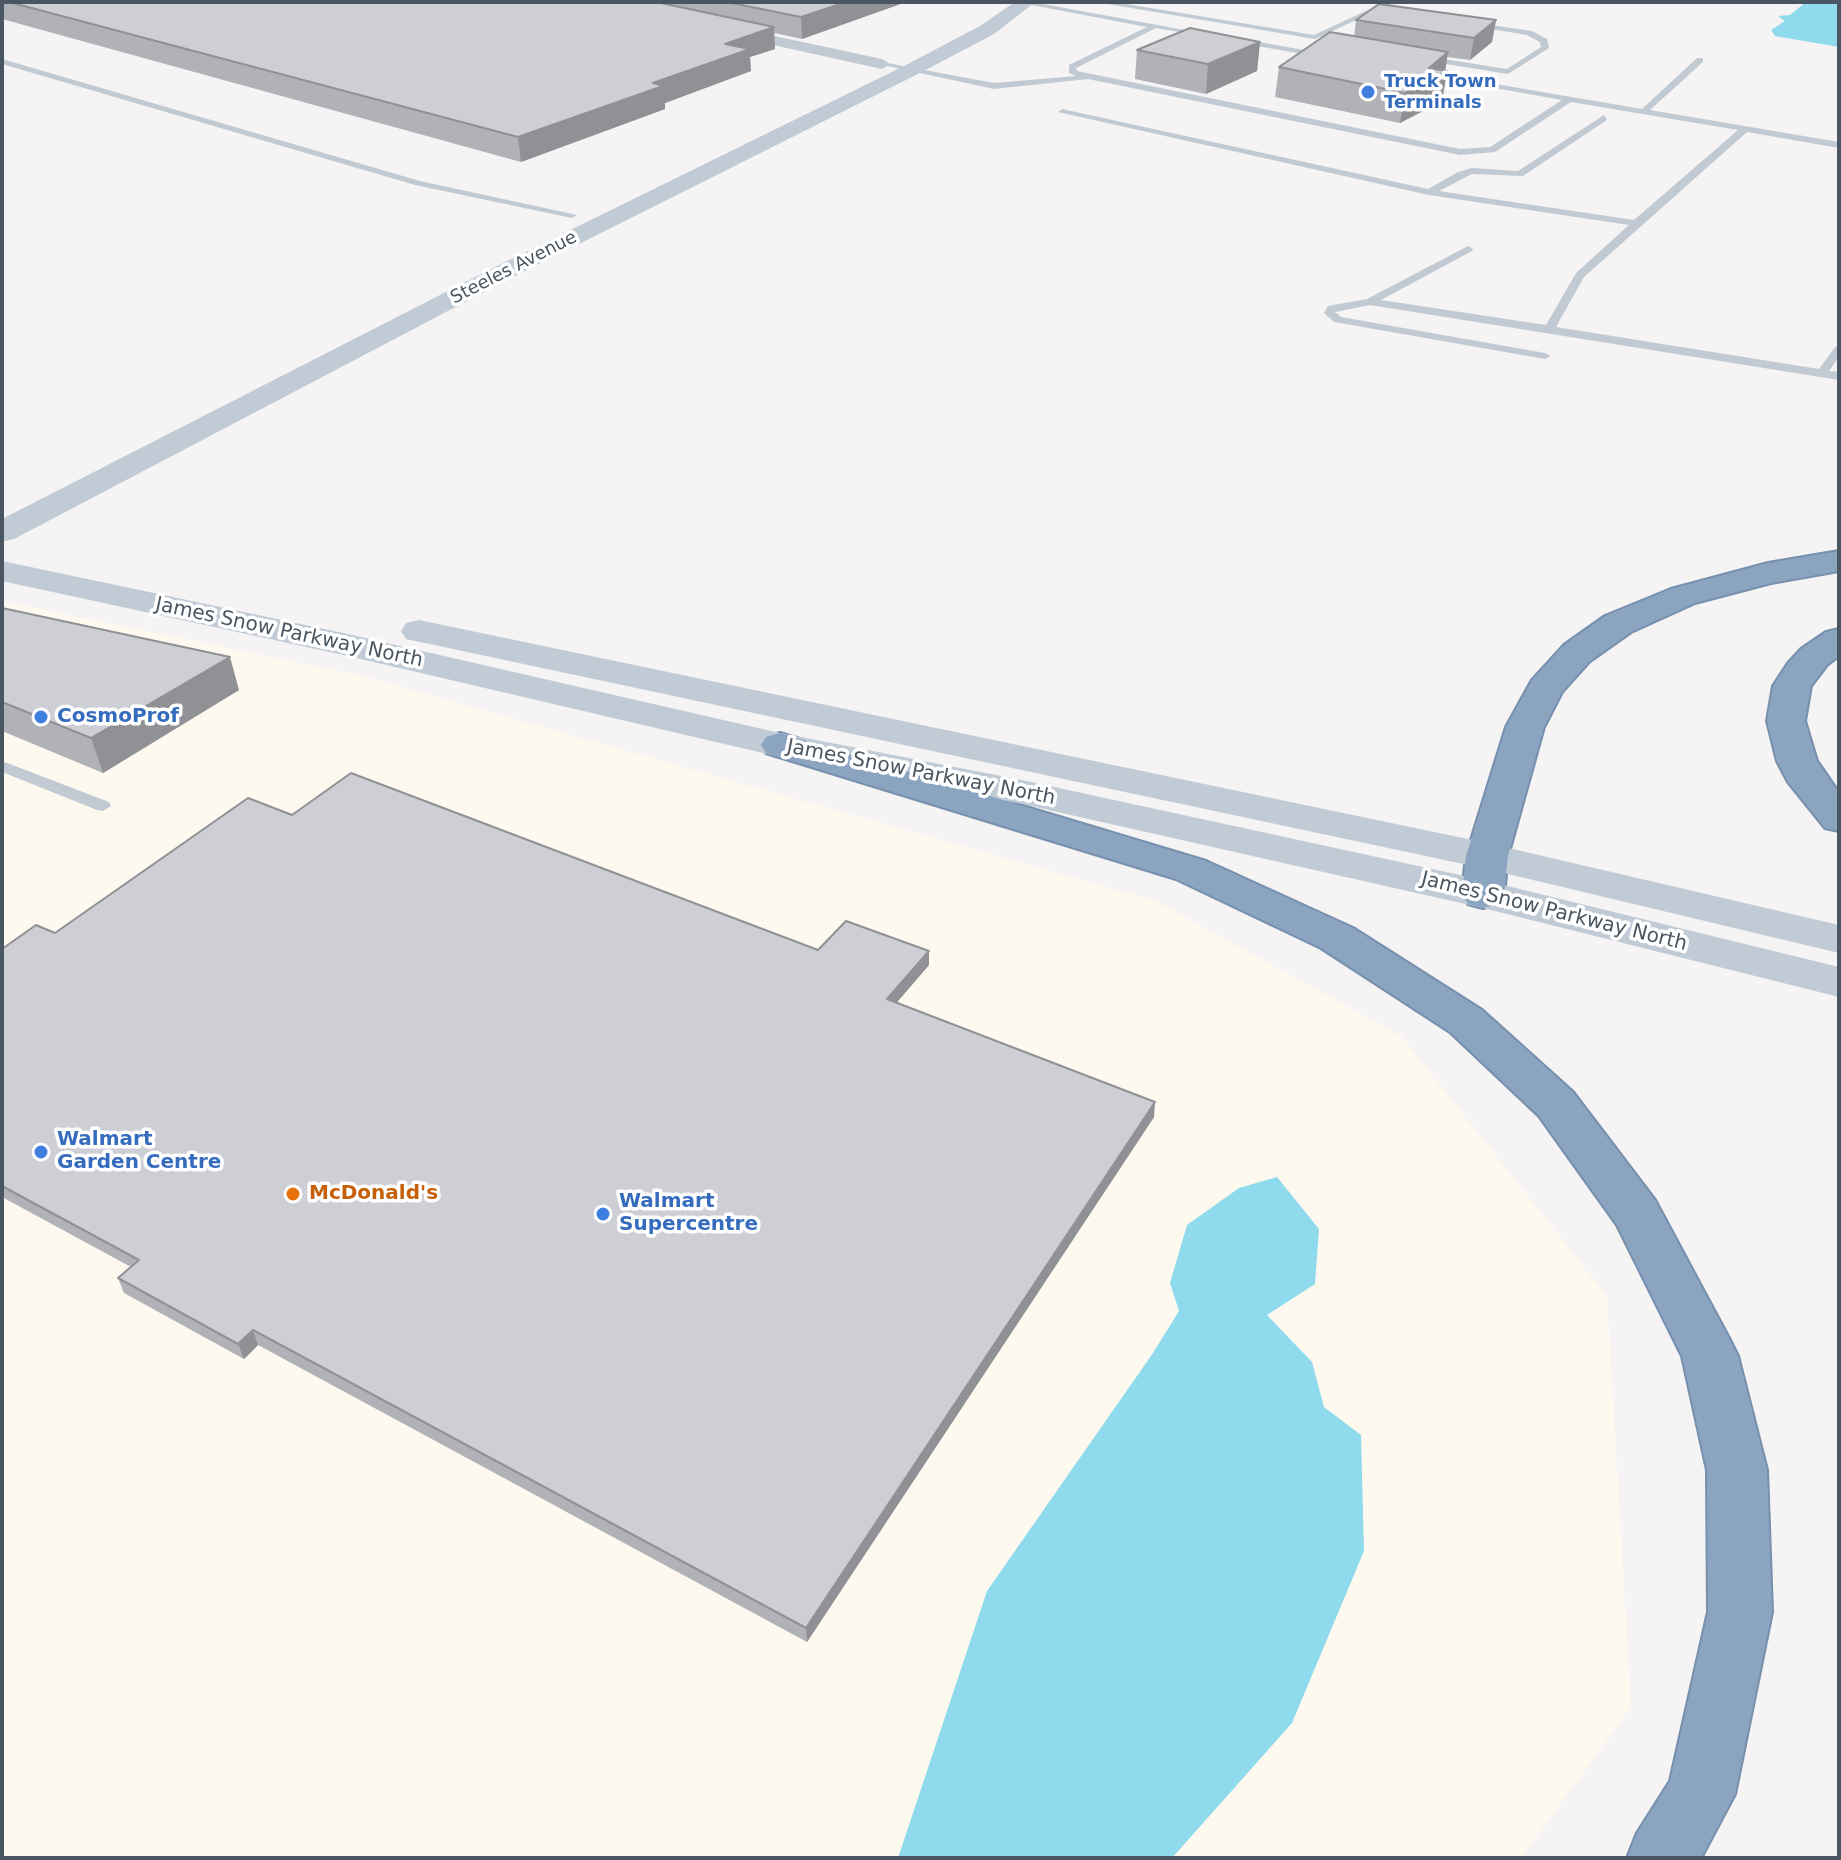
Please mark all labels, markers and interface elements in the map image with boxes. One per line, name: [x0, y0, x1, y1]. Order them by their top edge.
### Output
place label: Truck Town Terminals: [1384, 71, 1497, 114]
marker: Truck Town Terminals: [1359, 83, 1377, 101]
street label: Steeles Avenue: [447, 227, 581, 309]
street label: James Snow Parkway North: [153, 593, 425, 673]
place label: CosmoProf: [57, 705, 179, 729]
marker: CosmoProf: [32, 708, 50, 726]
street label: James Snow Parkway North: [785, 735, 1057, 811]
street label: James Snow Parkway North: [1419, 867, 1689, 957]
place label: Walmart Garden Centre: [57, 1128, 221, 1175]
marker: Walmart Garden Centre: [32, 1143, 50, 1161]
place label: McDonald's: [309, 1182, 438, 1206]
marker: McDonald's: [284, 1185, 302, 1203]
place label: Walmart Supercentre: [619, 1190, 758, 1237]
marker: Walmart Supercentre: [594, 1205, 612, 1223]

